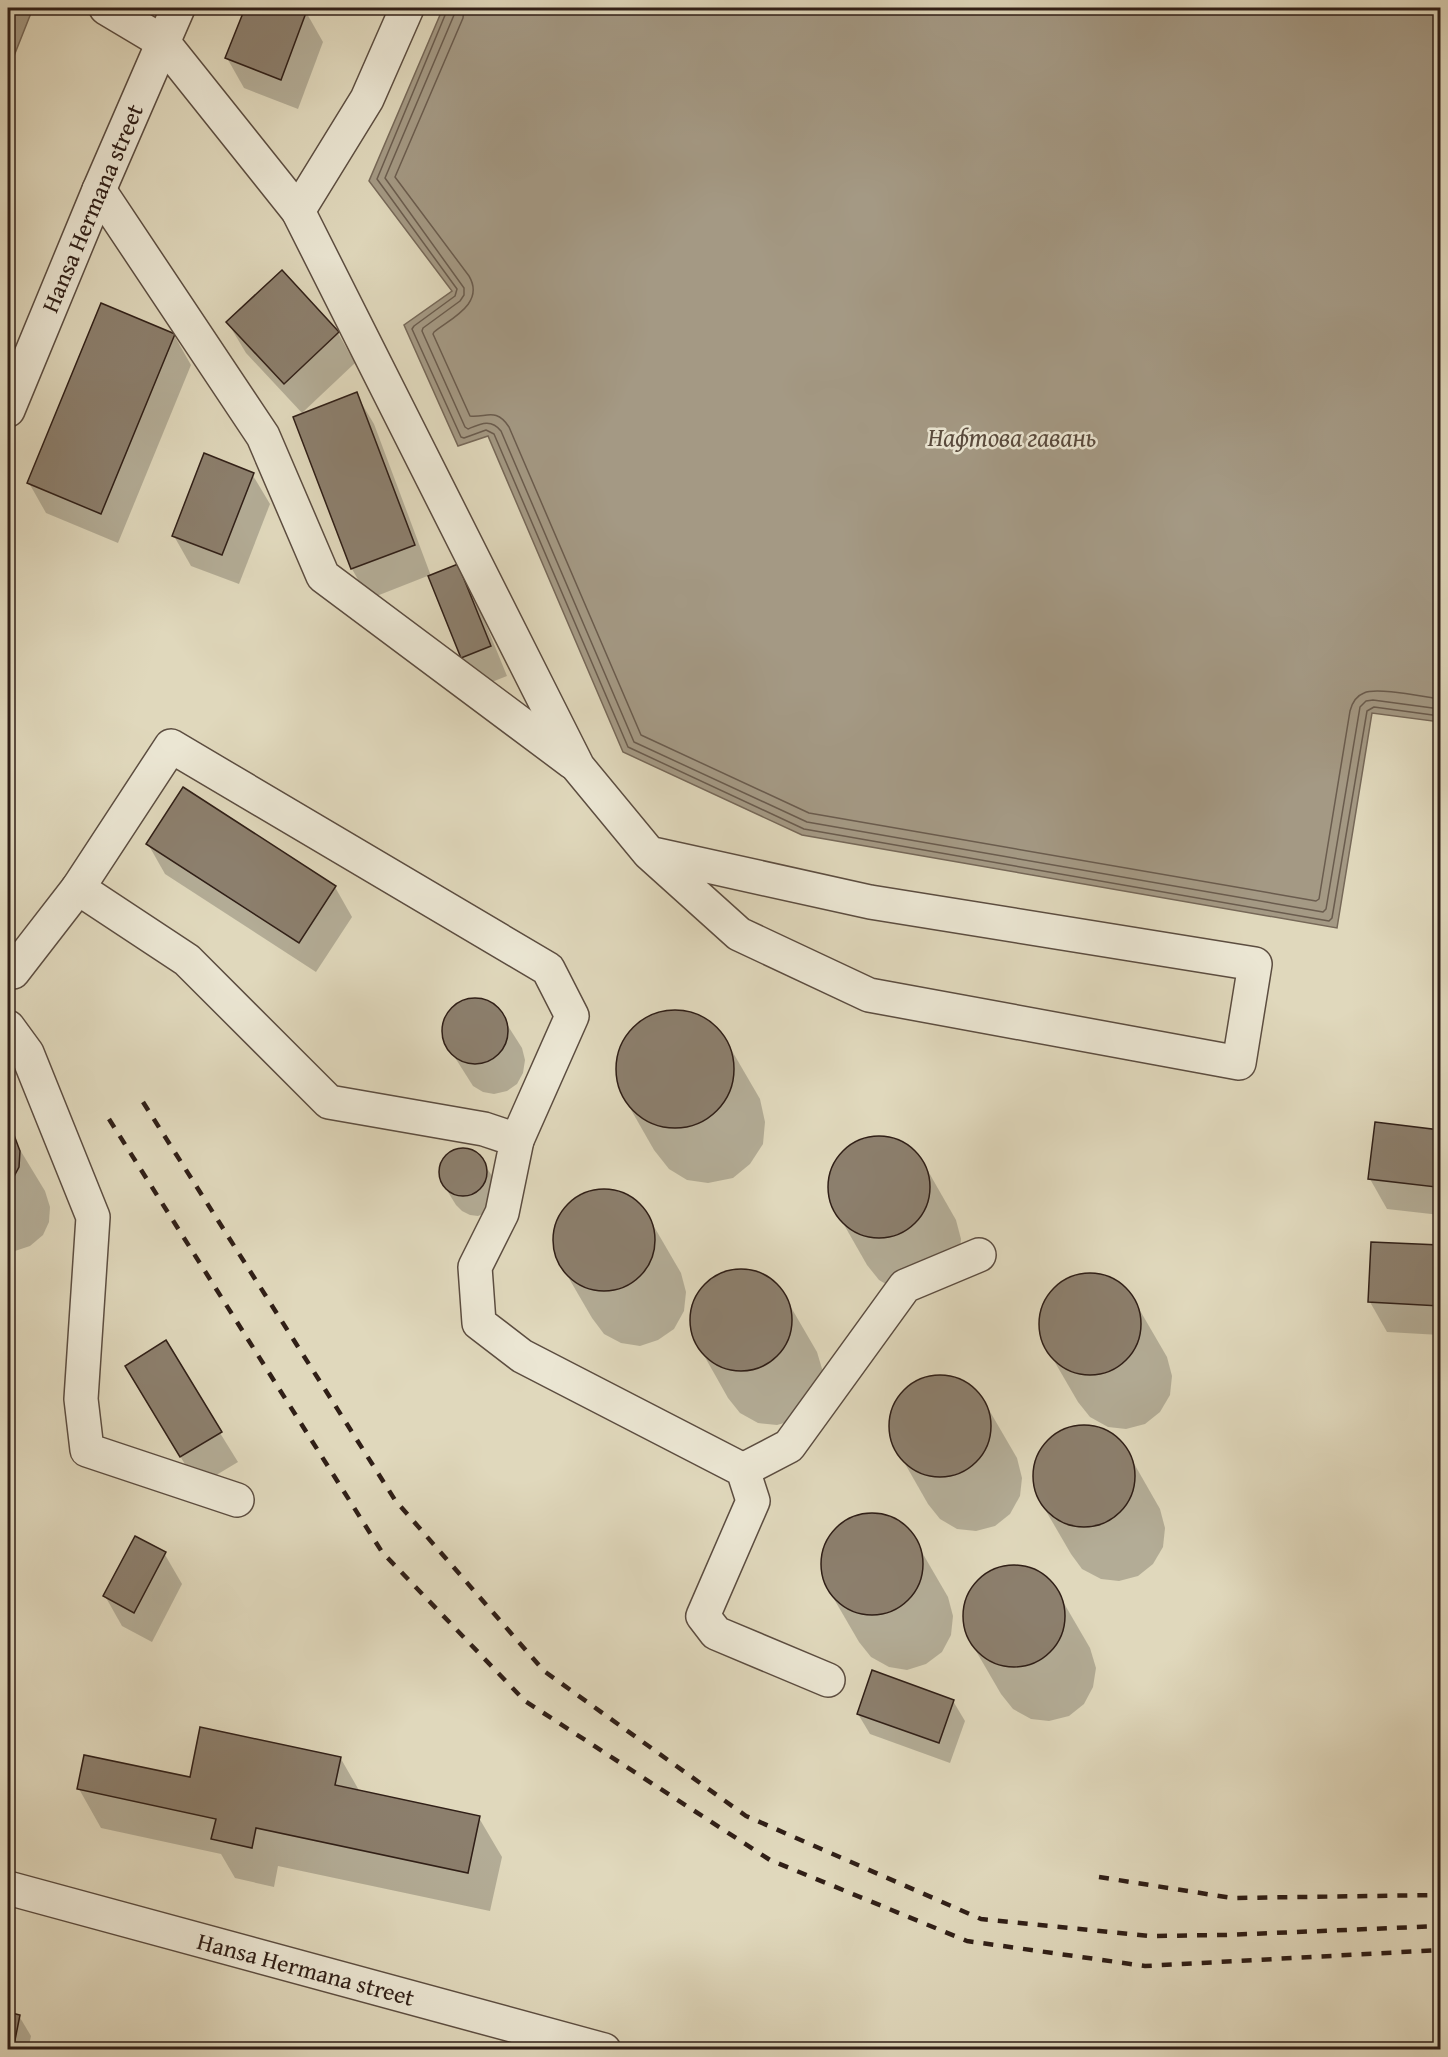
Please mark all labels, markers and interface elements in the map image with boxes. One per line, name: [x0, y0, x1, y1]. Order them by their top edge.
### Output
street label: Hansa Hermana street: [32, 98, 152, 318]
water label: Нафтова гавань: [928, 417, 1096, 456]
street label: Hansa Hermana street: [193, 1923, 419, 2015]

